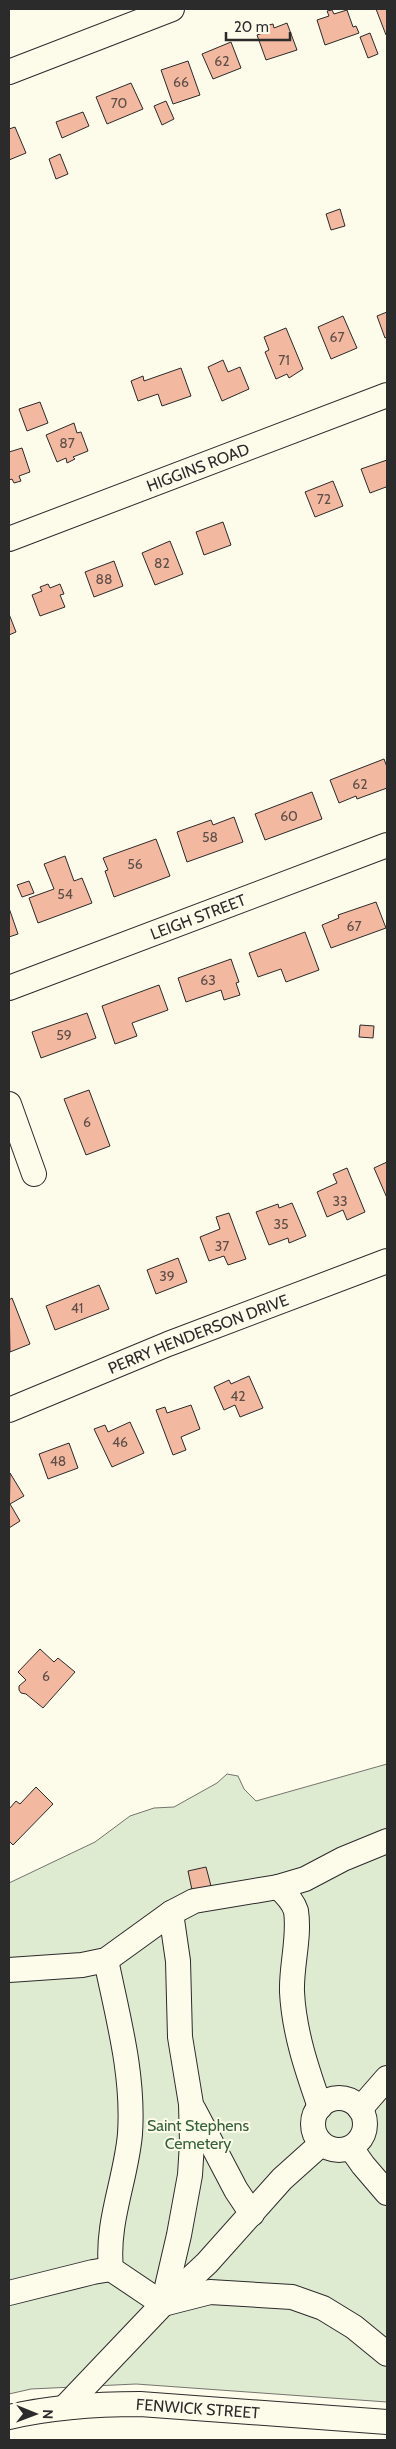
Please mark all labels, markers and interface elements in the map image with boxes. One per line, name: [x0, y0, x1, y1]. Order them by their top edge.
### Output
scale bar: [226, 10, 290, 42]
text: 20 m: [234, 18, 269, 36]
house number: 62: [214, 52, 230, 70]
house number: 66: [173, 73, 189, 91]
house number: 70: [111, 94, 128, 112]
house number: 67: [330, 328, 344, 346]
house number: 71: [278, 351, 290, 369]
house number: 87: [59, 434, 75, 452]
street label: HIGGINS ROAD: [144, 439, 252, 496]
house number: 72: [317, 490, 331, 508]
house number: 82: [154, 554, 170, 572]
house number: 88: [96, 570, 112, 588]
house number: 62: [352, 775, 368, 793]
house number: 60: [280, 807, 298, 825]
house number: 58: [202, 828, 218, 846]
house number: 56: [127, 855, 143, 873]
house number: 54: [57, 885, 73, 903]
street label: LEIGH STREET: [148, 890, 249, 944]
house number: 67: [347, 917, 361, 935]
house number: 63: [200, 971, 216, 989]
house number: 59: [56, 1026, 72, 1044]
house number: 6: [83, 1113, 91, 1131]
house number: 33: [332, 1192, 348, 1210]
house number: 35: [273, 1215, 289, 1233]
house number: 37: [215, 1237, 229, 1255]
house number: 39: [159, 1267, 175, 1285]
street label: PERRY HENDERSON DRIVE: [105, 1290, 291, 1378]
house number: 41: [71, 1299, 83, 1317]
house number: 42: [230, 1387, 246, 1405]
house number: 46: [112, 1433, 128, 1451]
house number: 48: [50, 1452, 66, 1470]
house number: 6: [42, 1667, 50, 1685]
park label: Saint Stephens Cemetery: [147, 2116, 249, 2153]
north arrow: [10, 2389, 60, 2439]
street label: FENWICK STREET: [135, 2395, 261, 2423]
text: N: [39, 2409, 57, 2419]

